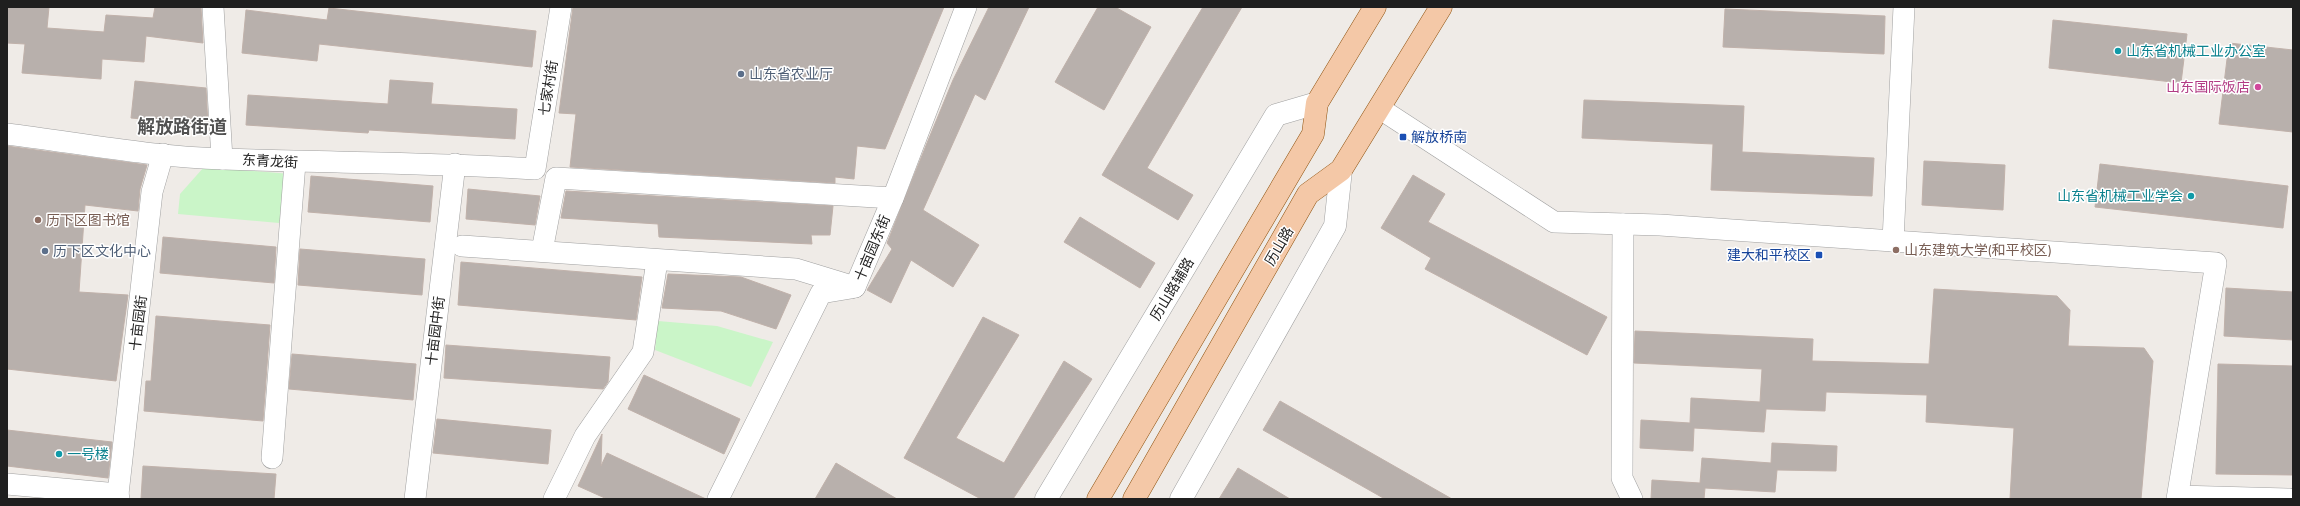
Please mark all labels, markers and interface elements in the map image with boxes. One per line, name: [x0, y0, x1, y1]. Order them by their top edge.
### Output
place label: 山东省机械工业办公室: [2126, 40, 2266, 61]
marker: 山东省机械工业办公室: [2113, 46, 2123, 56]
street label: 七家村街: [533, 59, 562, 117]
place label: 山东省农业厅: [749, 63, 833, 84]
marker: 山东省农业厅: [736, 69, 746, 79]
place label: 山东国际饭店: [2166, 76, 2250, 97]
marker: 山东国际饭店: [2253, 82, 2263, 92]
district label: 解放路街道: [137, 113, 227, 140]
place label: 解放桥南: [1411, 126, 1467, 147]
marker: 解放桥南: [1398, 132, 1408, 142]
street label: 东青龙街: [242, 149, 299, 172]
place label: 山东省机械工业学会: [2057, 185, 2183, 206]
marker: 山东省机械工业学会: [2186, 191, 2196, 201]
place label: 历下区图书馆: [46, 209, 130, 230]
street label: 十亩园东街: [848, 211, 895, 284]
marker: 历下区图书馆: [33, 215, 43, 225]
street label: 历山路: [1259, 222, 1298, 269]
place label: 山东建筑大学(和平校区): [1904, 239, 2051, 260]
place label: 历下区文化中心: [53, 240, 151, 261]
place label: 建大和平校区: [1727, 244, 1811, 265]
marker: 山东建筑大学(和平校区): [1891, 245, 1901, 255]
marker: 历下区文化中心: [40, 246, 50, 256]
marker: 建大和平校区: [1814, 250, 1824, 260]
street label: 历山路辅路: [1145, 253, 1199, 324]
street label: 十亩园街: [124, 294, 151, 352]
street label: 十亩园中街: [420, 295, 449, 367]
place label: 一号楼: [67, 443, 109, 464]
marker: 一号楼: [54, 449, 64, 459]

